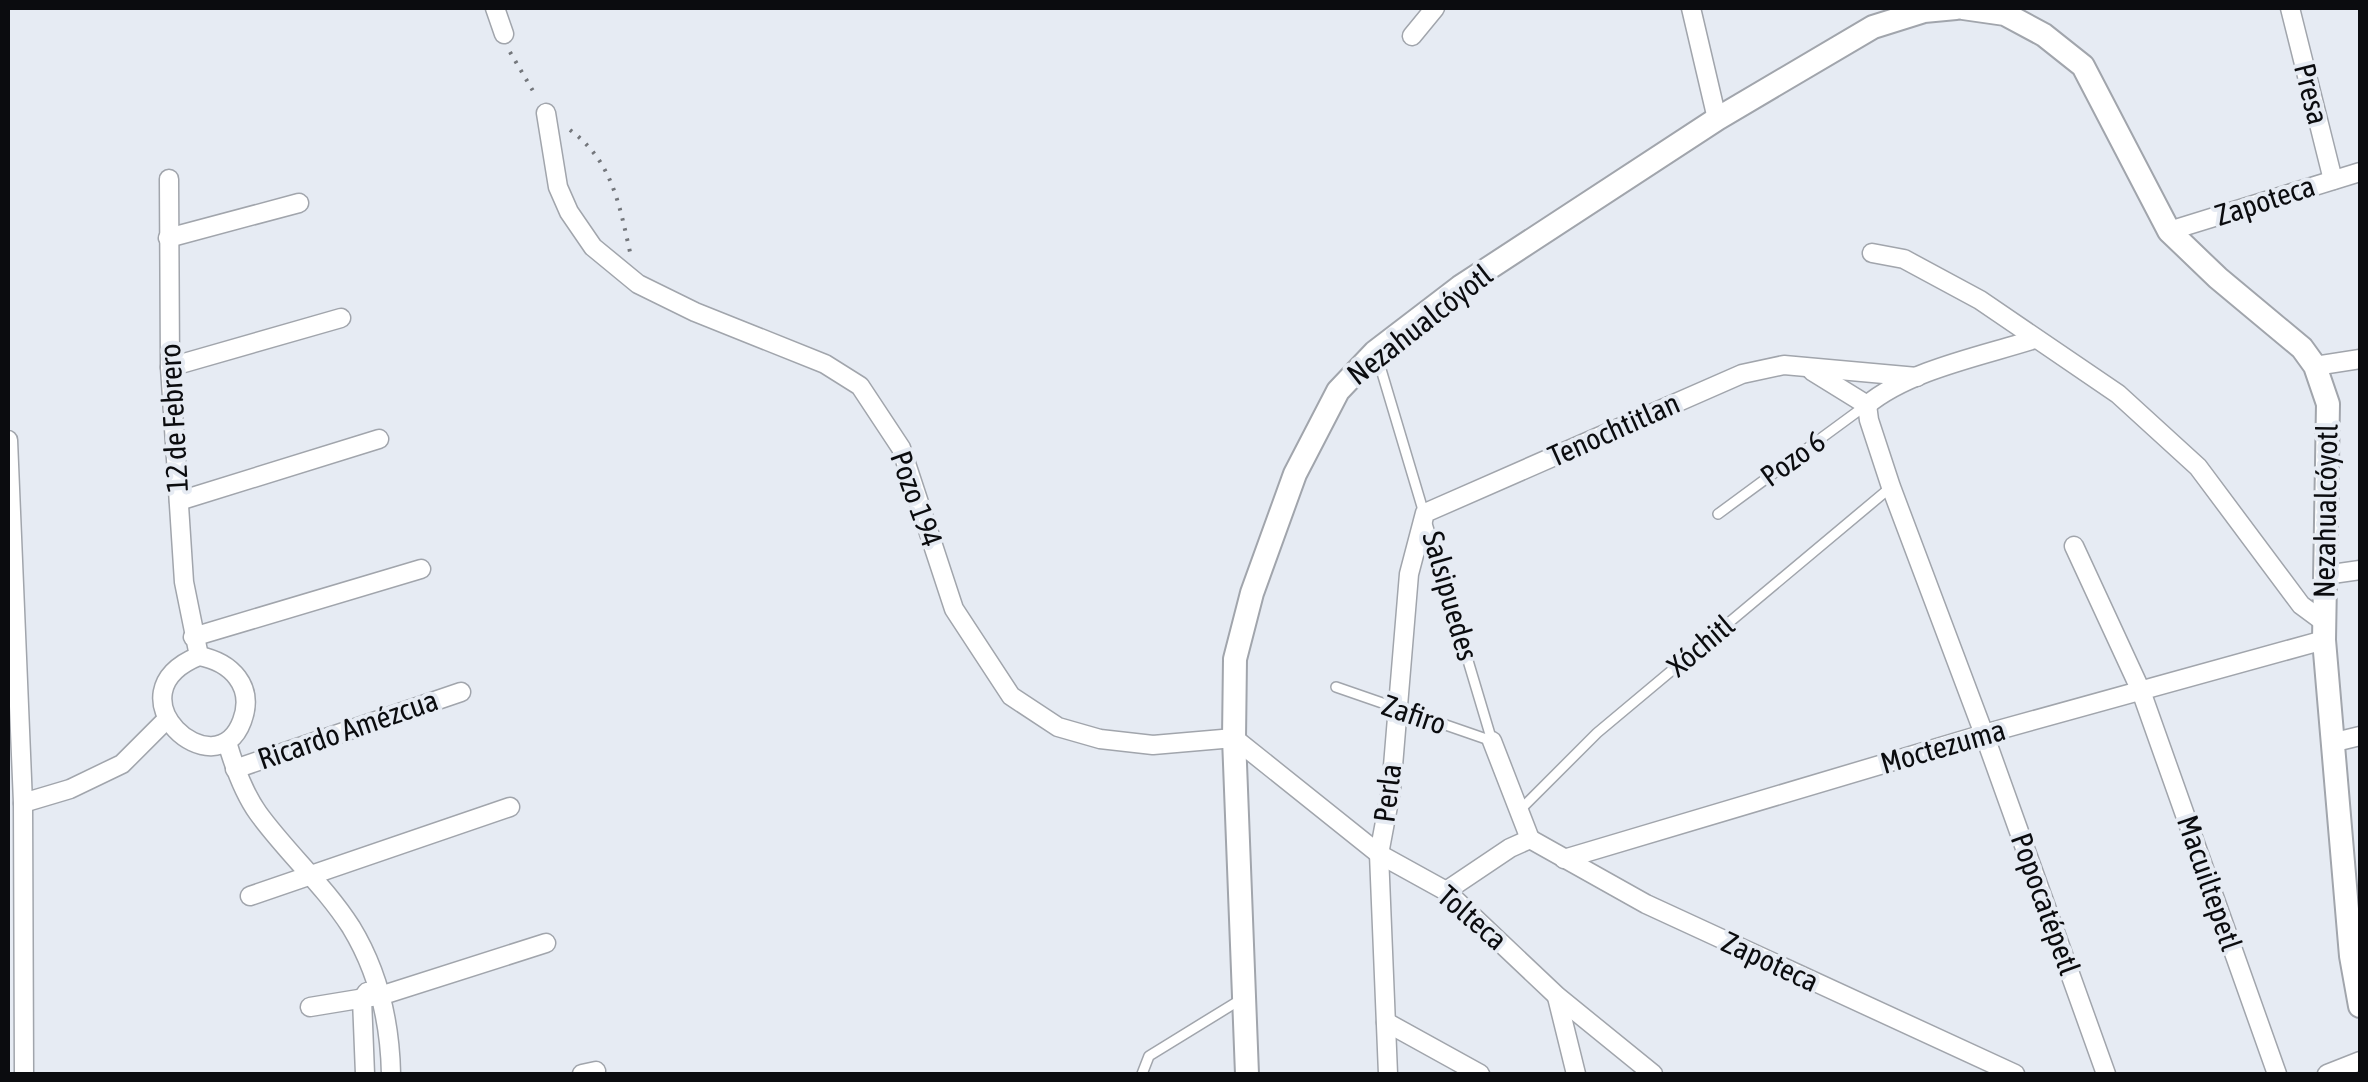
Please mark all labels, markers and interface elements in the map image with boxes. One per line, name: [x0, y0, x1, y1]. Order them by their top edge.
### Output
street label: Presa: [2288, 60, 2336, 128]
street label: Zapoteca: [2211, 168, 2319, 232]
street label: Nezahualcóyotl: [1340, 257, 1499, 391]
street label: 12 de Febrero: [152, 343, 194, 493]
street label: Tenochtitlan: [1543, 385, 1684, 473]
street label: Nezahualcóyotl: [2306, 423, 2344, 598]
street label: Pozo 6: [1754, 424, 1831, 493]
street label: Pozo 194: [884, 446, 950, 551]
street label: Salsipuedes: [1416, 527, 1486, 664]
street label: Xóchitl: [1660, 608, 1741, 683]
street label: Ricardo Amézcua: [253, 682, 442, 776]
street label: Zafiro: [1378, 687, 1451, 741]
street label: Moctezuma: [1876, 712, 2009, 780]
street label: Perla: [1367, 762, 1407, 824]
street label: Macuiltepetl: [2171, 811, 2249, 955]
street label: Popocatépetl: [2005, 828, 2087, 979]
street label: Tolteca: [1431, 878, 1514, 956]
street label: Zapoteca: [1717, 924, 1824, 998]

